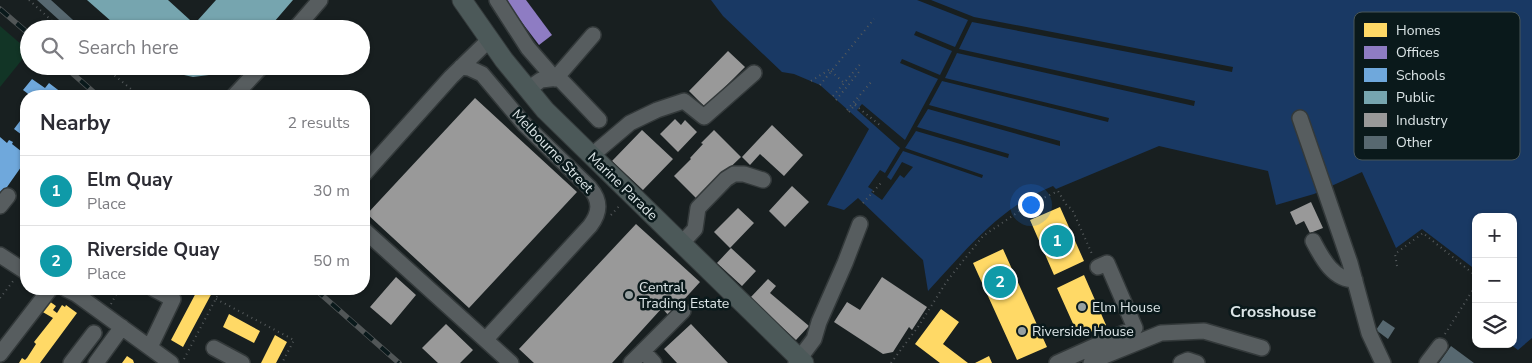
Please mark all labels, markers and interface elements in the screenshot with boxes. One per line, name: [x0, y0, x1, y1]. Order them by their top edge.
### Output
legend: [1354, 12, 1520, 160]
search box: [20, 20, 370, 75]
text: Homes: [1396, 21, 1441, 40]
icon: search: [38, 34, 66, 62]
text: Search here: [78, 35, 179, 61]
text: Offices: [1396, 43, 1440, 62]
text: Schools: [1396, 66, 1446, 85]
text: Public: [1396, 88, 1435, 107]
street label: Melbourne Street: [508, 105, 598, 197]
text: Nearby: [40, 109, 110, 137]
text: Industry: [1396, 111, 1449, 130]
text: 2 results: [288, 112, 350, 134]
text: Other: [1396, 133, 1432, 152]
street label: Marine Parade: [583, 148, 662, 225]
text: Elm Quay: [87, 167, 172, 193]
text: 1: [51, 180, 61, 202]
text: 30 m: [313, 180, 350, 202]
your location: [1018, 192, 1044, 218]
text: Place: [87, 193, 126, 215]
map controls: [1472, 213, 1517, 348]
button: +: [1472, 213, 1517, 258]
pin: 1: [1041, 222, 1073, 260]
text: Riverside Quay: [87, 237, 220, 263]
text: 2: [51, 250, 61, 272]
text: 50 m: [313, 250, 350, 272]
button: −: [1472, 258, 1517, 303]
text: Place: [87, 263, 126, 285]
pin: 2: [984, 263, 1016, 301]
place label: Central Trading Estate: [639, 278, 729, 313]
marker: Central Trading Estate: [623, 289, 635, 301]
place label: Elm House: [1092, 298, 1160, 317]
marker: Elm House: [1076, 301, 1088, 313]
district label: Crosshouse: [1230, 301, 1316, 323]
button: layers: [1472, 303, 1517, 348]
place label: Riverside House: [1032, 322, 1134, 341]
marker: Riverside House: [1016, 325, 1028, 337]

